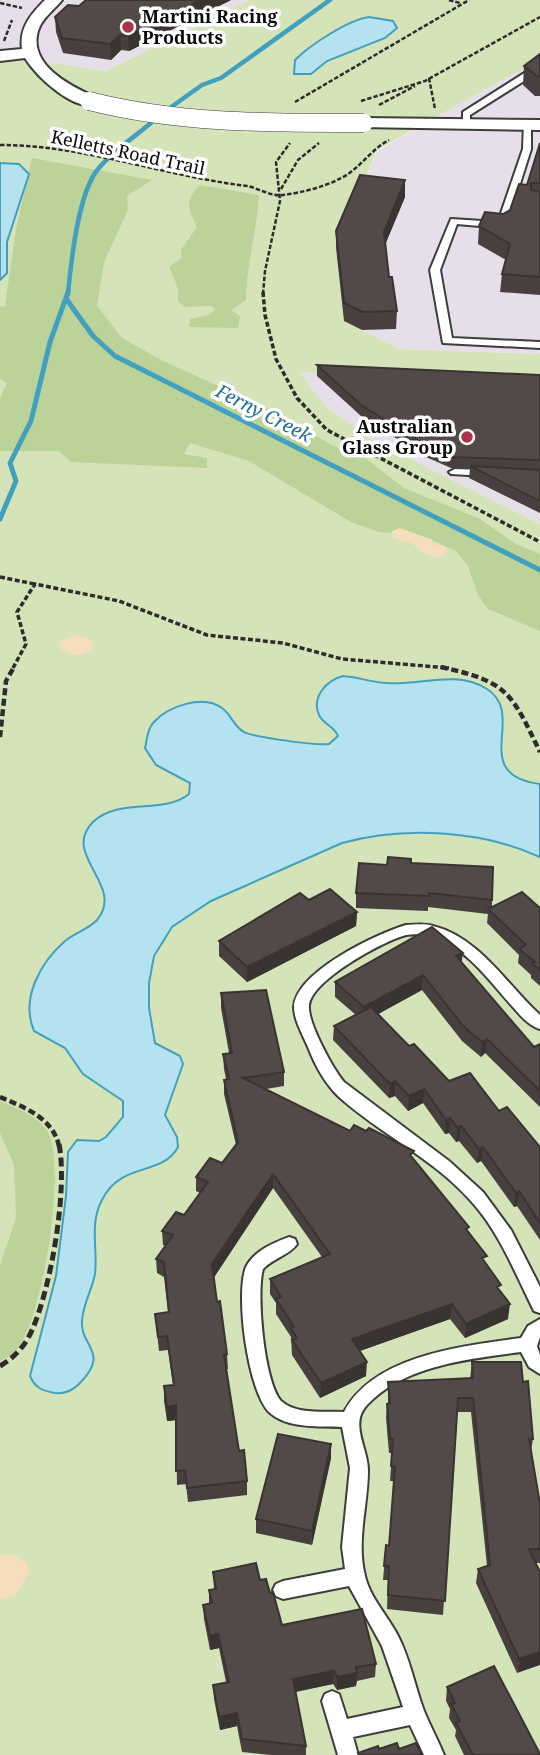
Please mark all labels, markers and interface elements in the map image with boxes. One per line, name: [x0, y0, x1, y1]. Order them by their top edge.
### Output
place label: Martini Racing Products: [142, 4, 278, 49]
marker: Martini Racing Products: [120, 19, 136, 35]
street label: Kelletts Road Trail: [49, 124, 208, 180]
water label: Ferny Creek: [211, 377, 318, 449]
place label: Australian Glass Group: [342, 414, 453, 459]
marker: Australian Glass Group: [459, 429, 475, 445]

